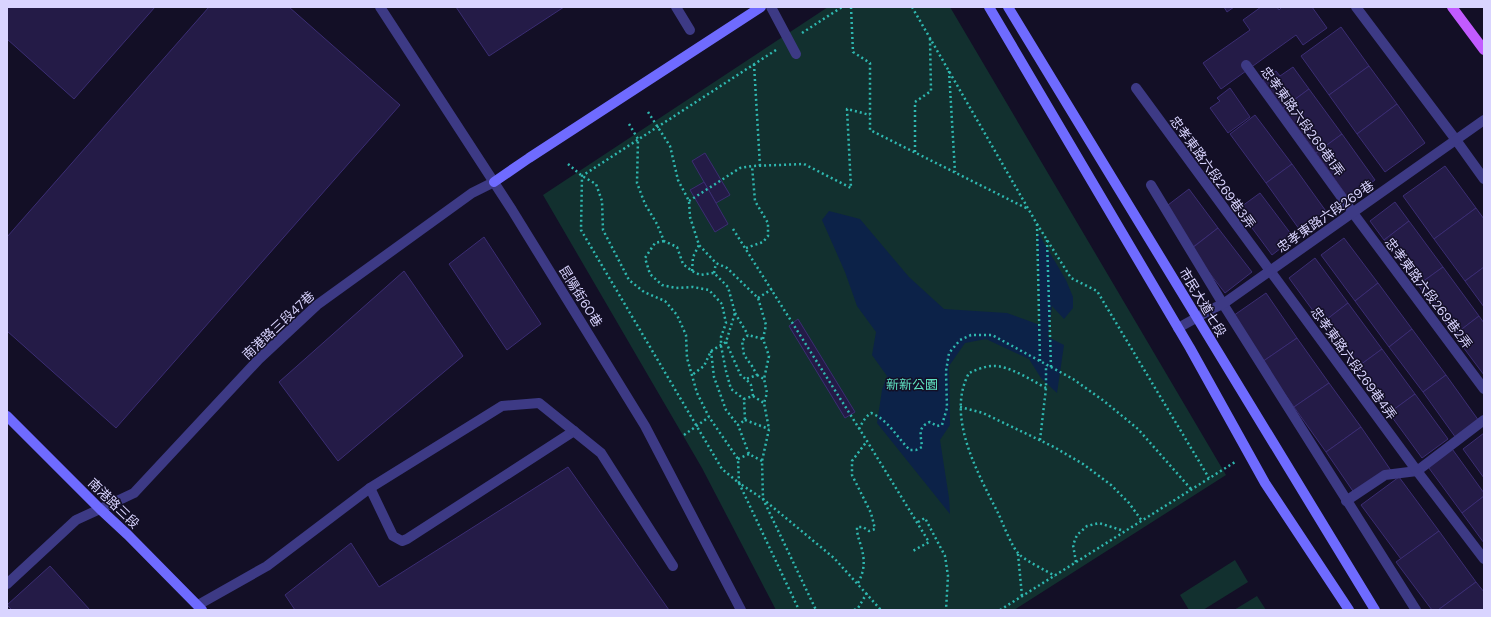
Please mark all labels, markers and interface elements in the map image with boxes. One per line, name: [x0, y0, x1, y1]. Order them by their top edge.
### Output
street label: 忠孝東路六段269巷1弄: [1257, 63, 1348, 180]
street label: 忠孝東路六段269巷3弄: [1166, 113, 1259, 232]
street label: 忠孝東路六段269巷: [1273, 177, 1377, 256]
street label: 忠孝東路六段269巷2弄: [1381, 234, 1476, 352]
street label: 昆陽街60巷: [555, 262, 606, 330]
street label: 市民大道七段: [1175, 264, 1230, 340]
street label: 南港路三段47巷: [239, 287, 318, 363]
street label: 忠孝東路六段269巷4弄: [1307, 304, 1400, 423]
park label: 新新公園: [886, 376, 938, 393]
street label: 南港路三段: [84, 475, 143, 532]

